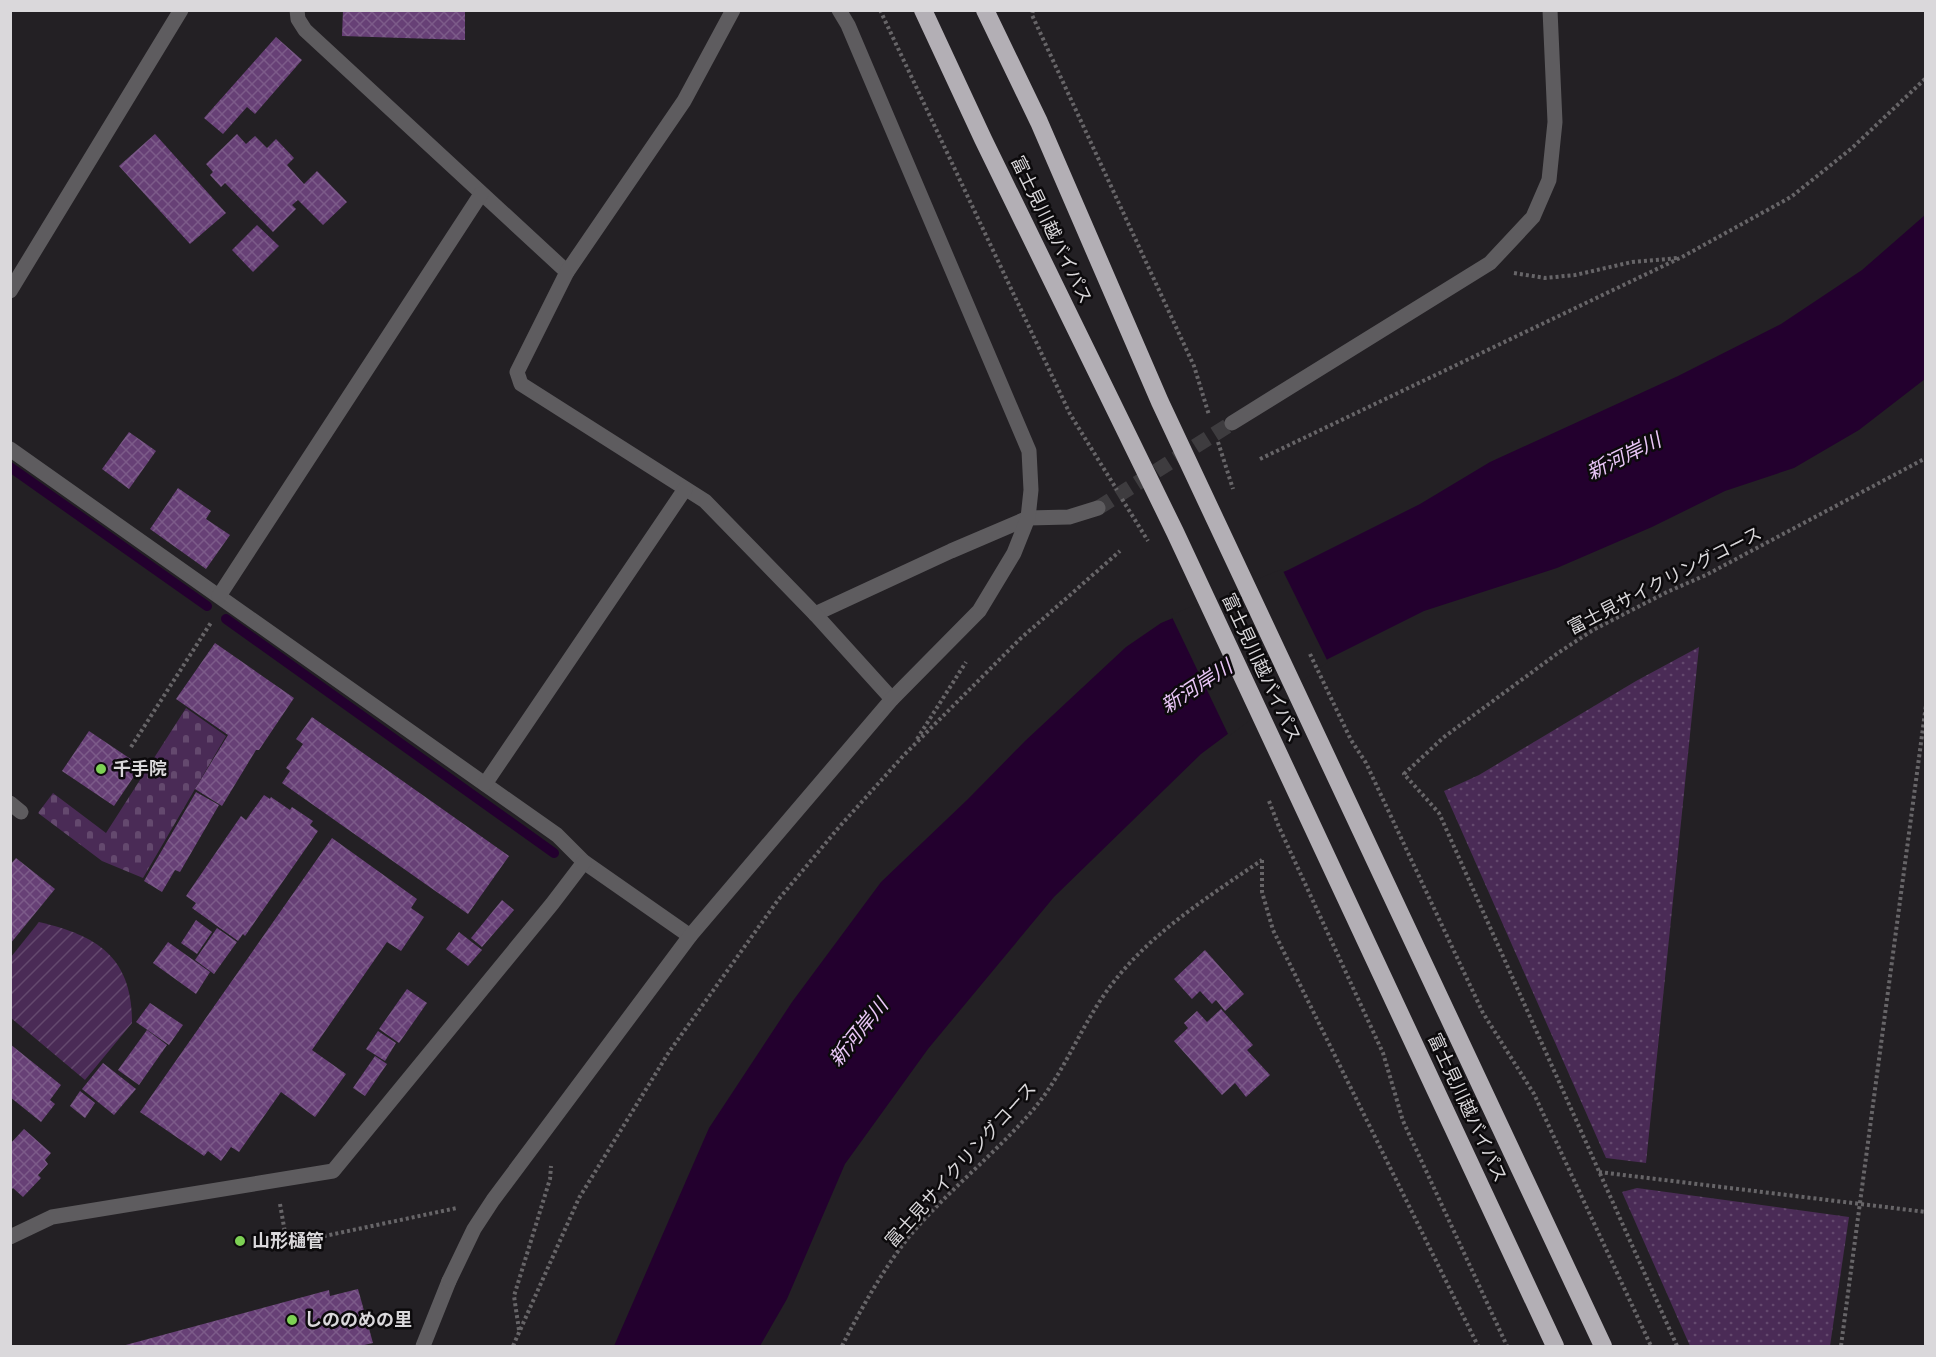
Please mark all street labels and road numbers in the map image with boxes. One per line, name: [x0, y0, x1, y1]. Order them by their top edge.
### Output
street label: 富士見川越バイパス: [1006, 153, 1096, 307]
street label: 富士見サイクリングコース: [1565, 523, 1765, 639]
street label: 富士見川越バイパス: [1217, 590, 1305, 746]
street label: 富士見川越バイパス: [1423, 1030, 1511, 1186]
street label: 富士見サイクリングコース: [881, 1078, 1041, 1252]

